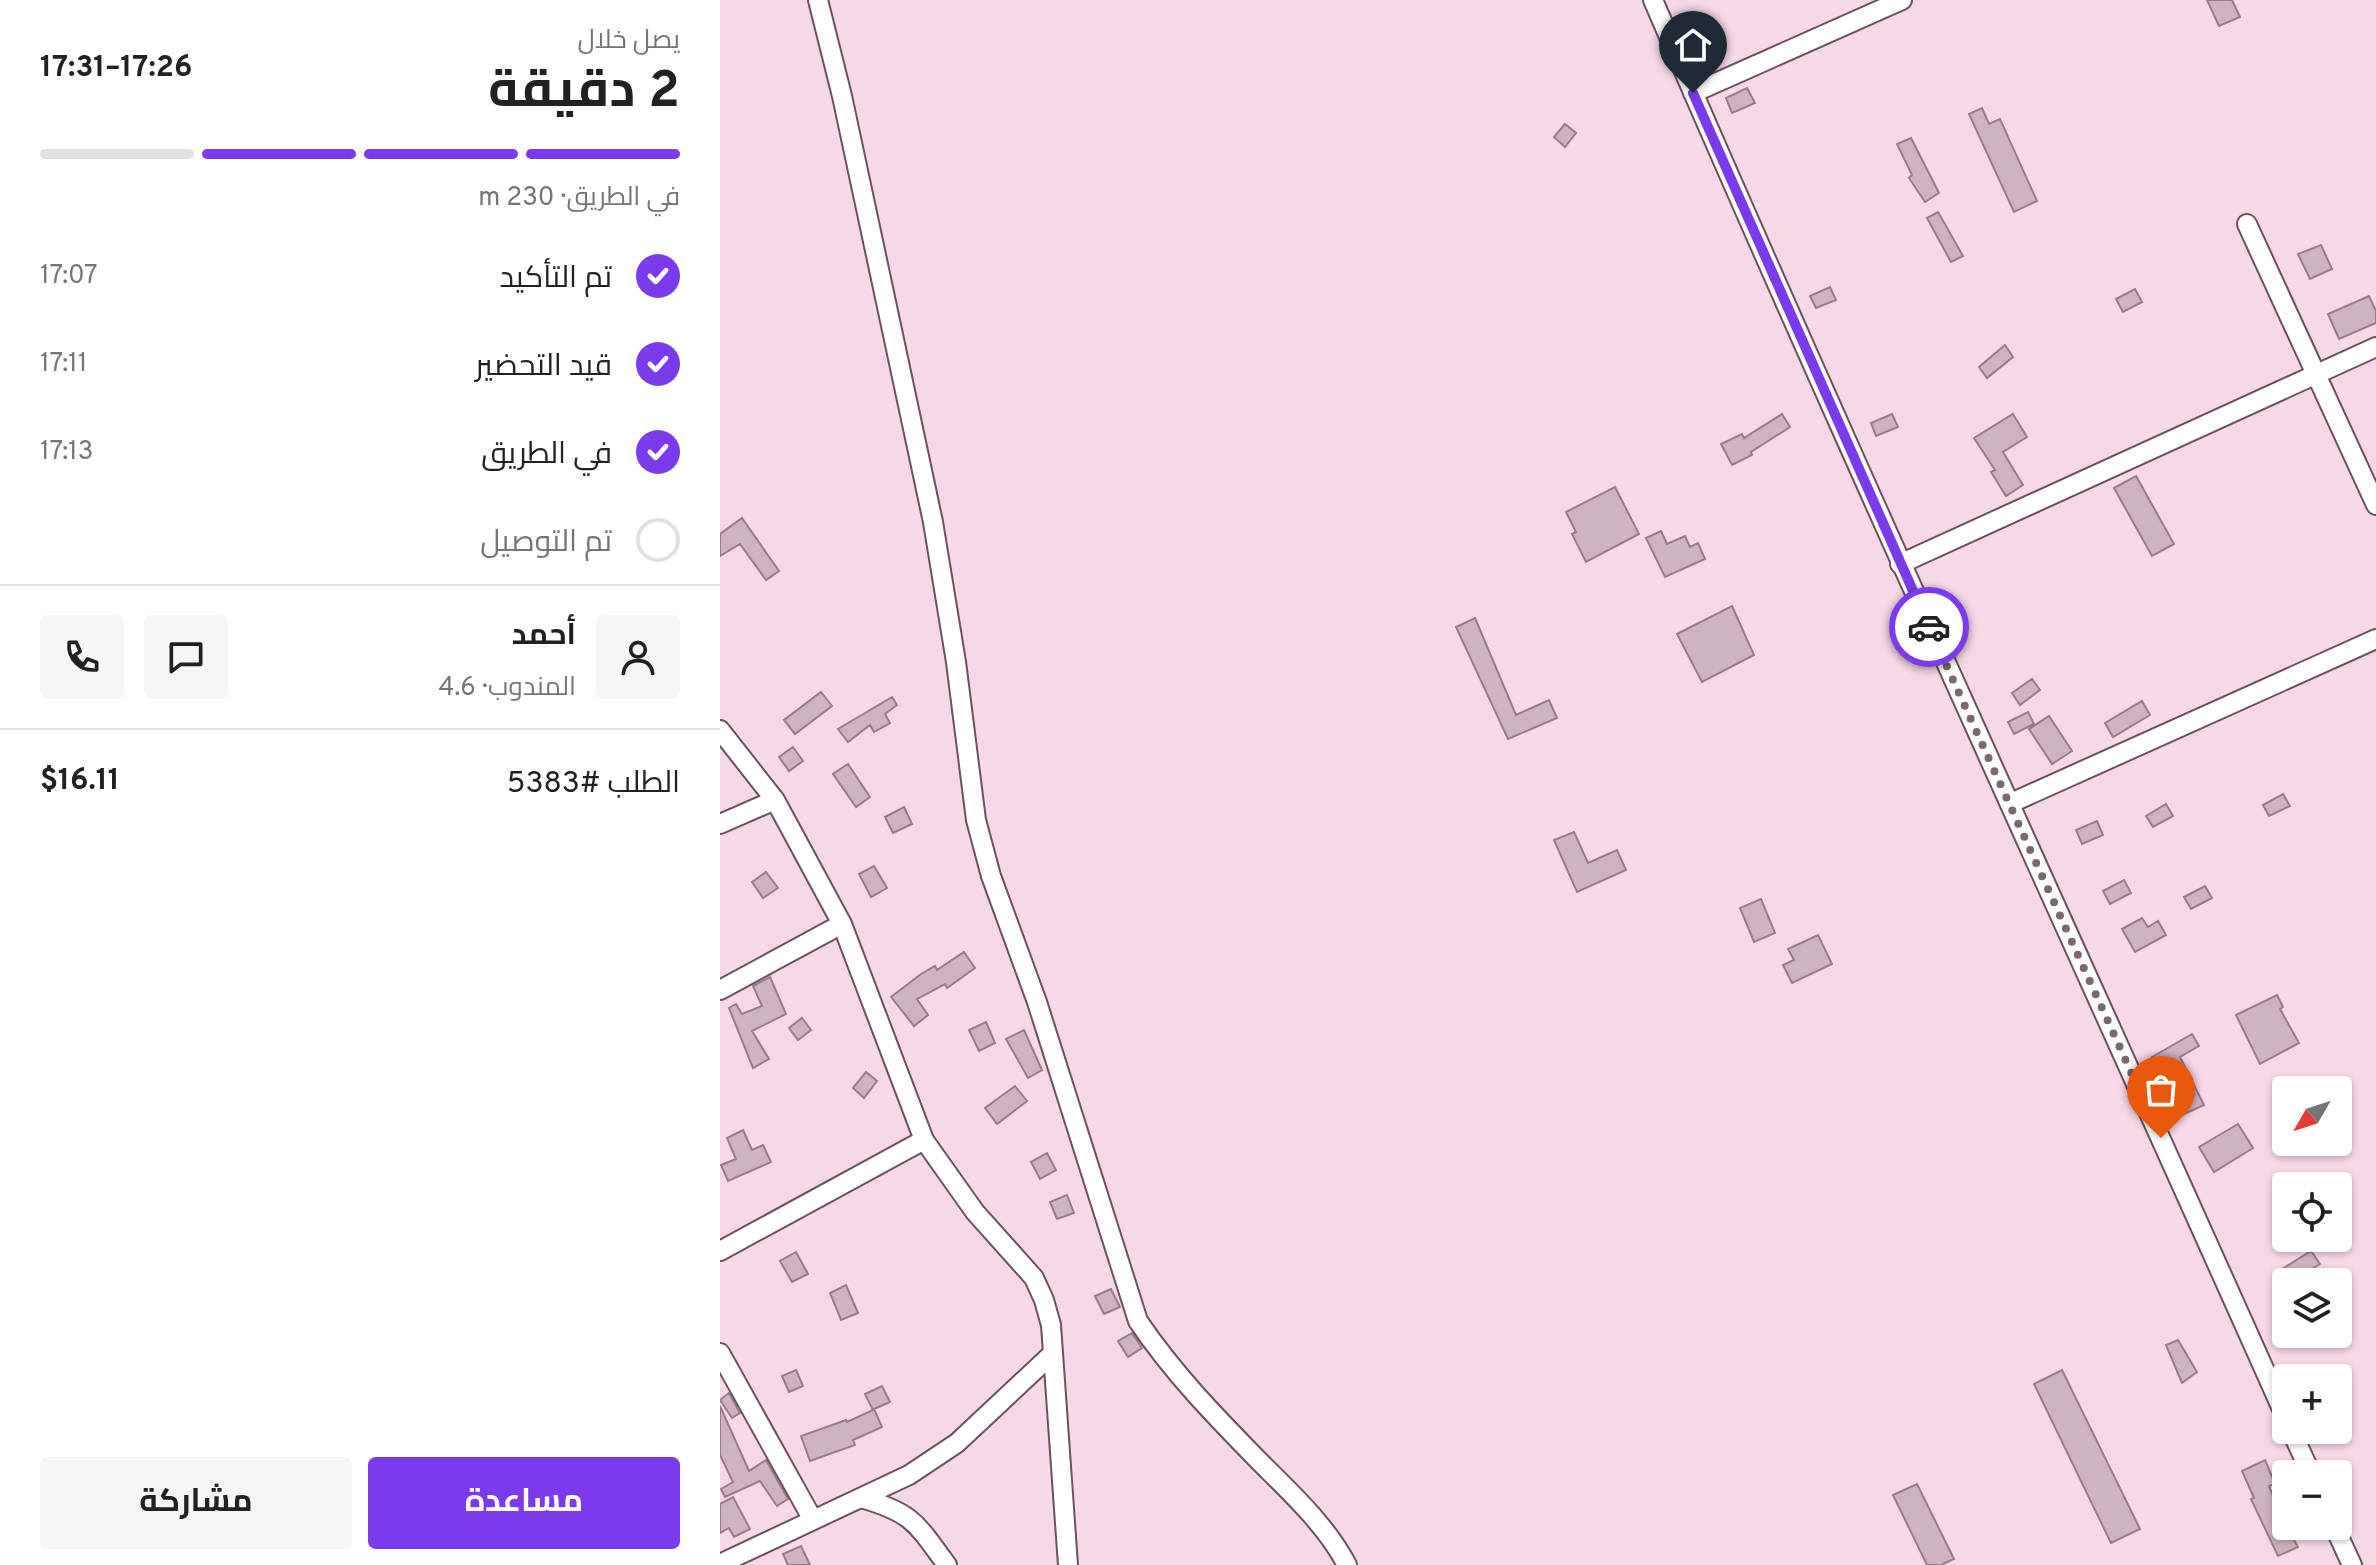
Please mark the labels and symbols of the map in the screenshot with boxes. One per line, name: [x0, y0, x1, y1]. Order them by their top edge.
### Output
pin: [1659, 11, 1727, 93]
courier: [1889, 587, 1969, 667]
pin: [2127, 1056, 2195, 1138]
north arrow: [2272, 1076, 2352, 1156]

